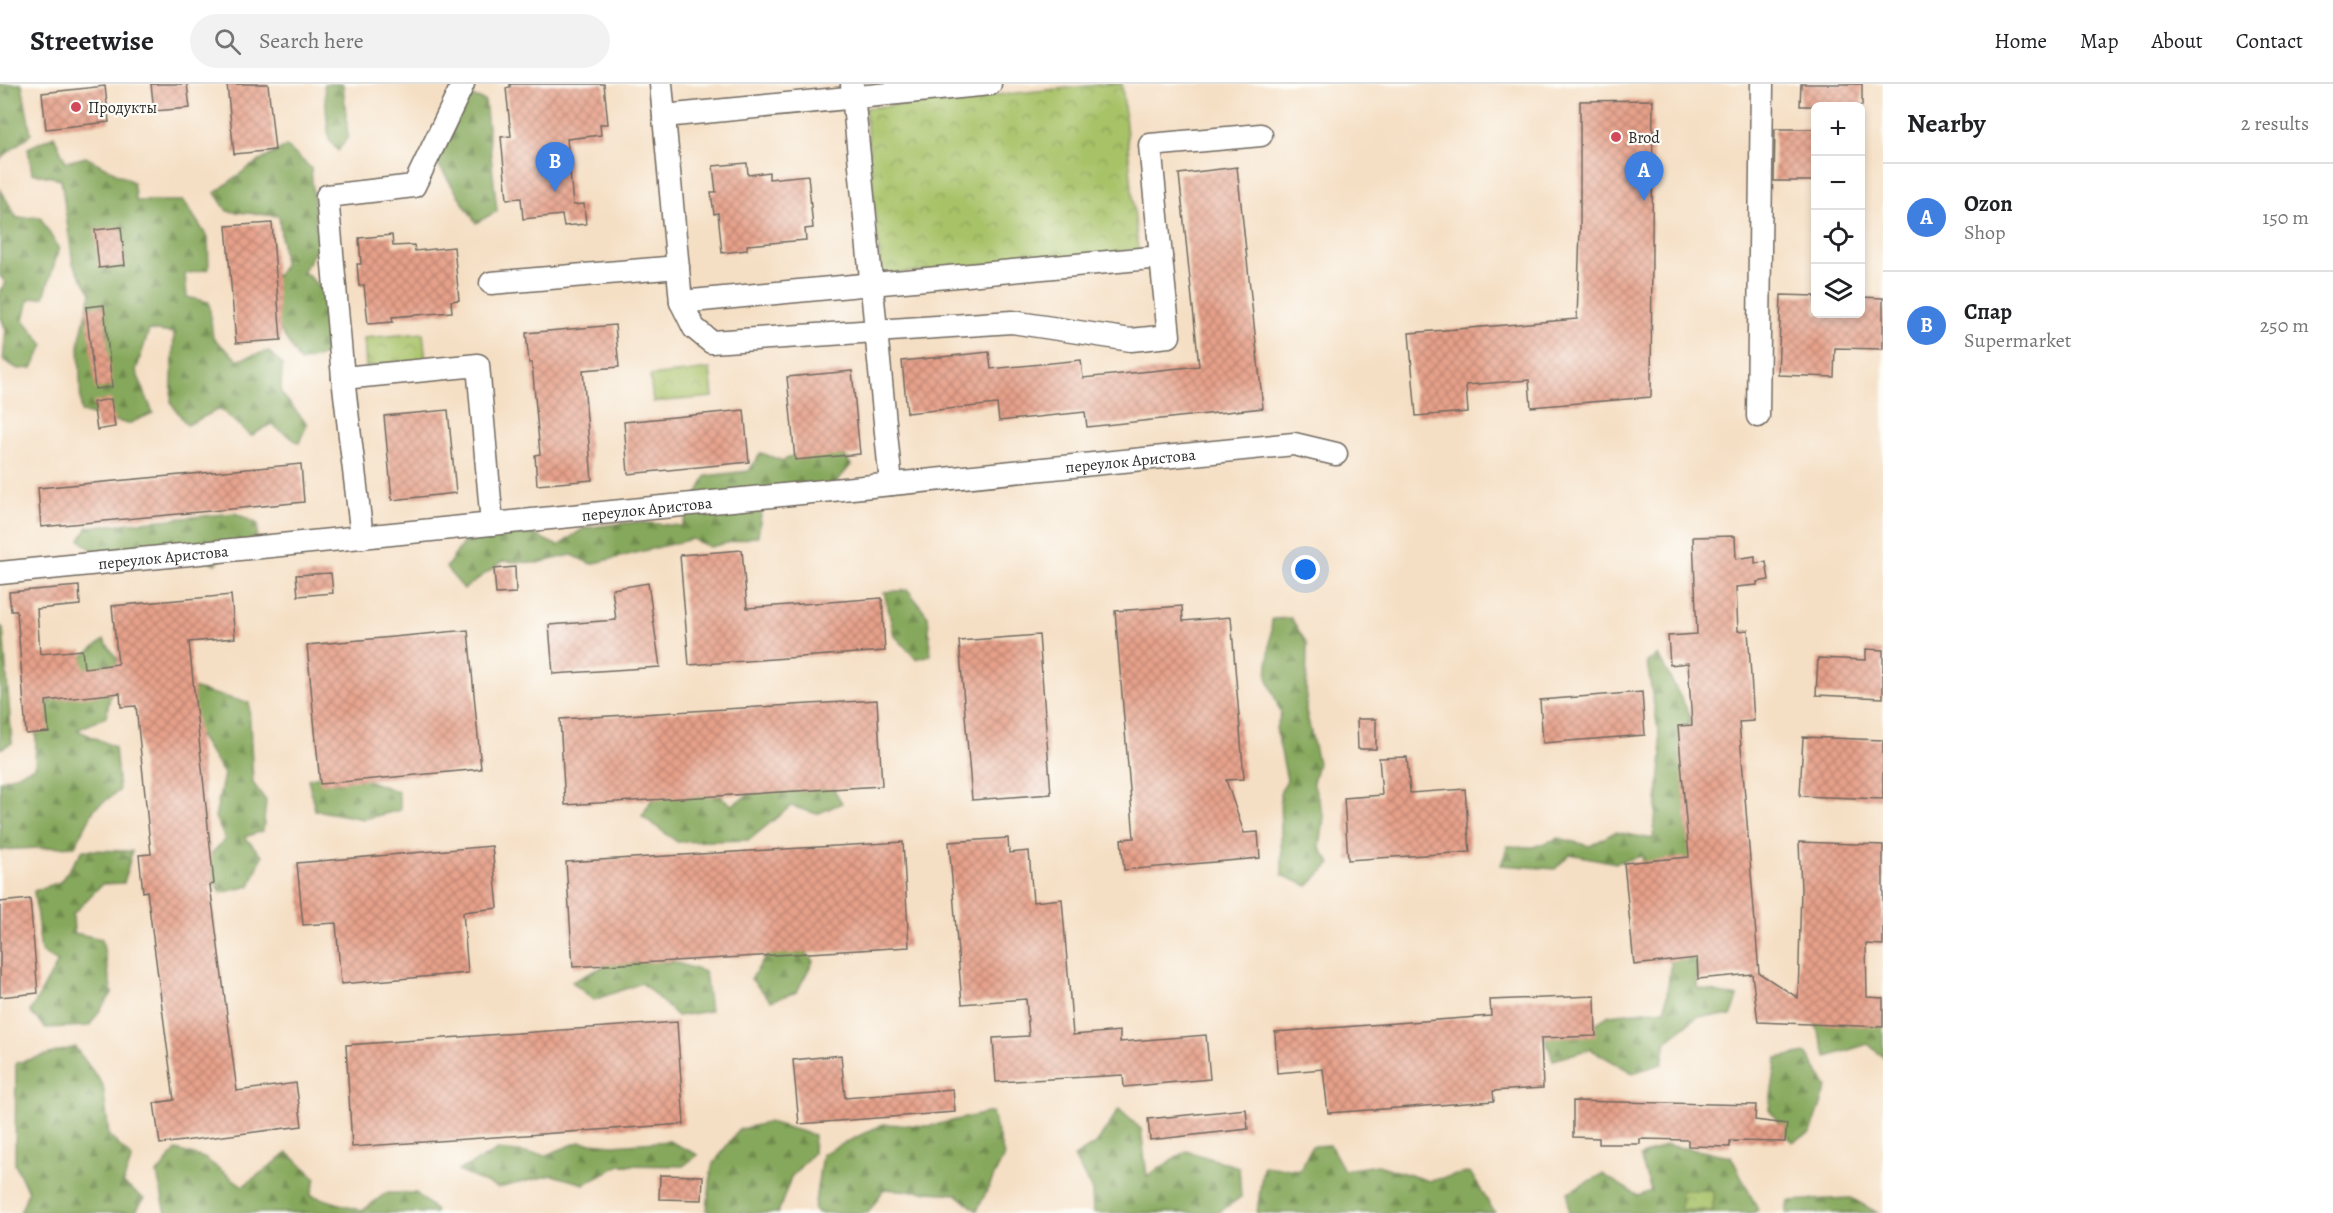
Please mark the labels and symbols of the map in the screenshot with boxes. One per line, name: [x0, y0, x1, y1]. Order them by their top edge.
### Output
place label: Продукты: [88, 97, 157, 119]
marker: Продукты: [69, 100, 83, 114]
place label: Brod: [1628, 127, 1660, 149]
marker: Brod: [1609, 130, 1623, 144]
pin: B: [536, 142, 574, 192]
pin: A: [1624, 152, 1664, 201]
street label: переулок Аристова: [1064, 444, 1197, 479]
street label: переулок Аристова: [581, 492, 714, 527]
street label: переулок Аристова: [97, 540, 230, 575]
your location: [1291, 555, 1320, 584]

